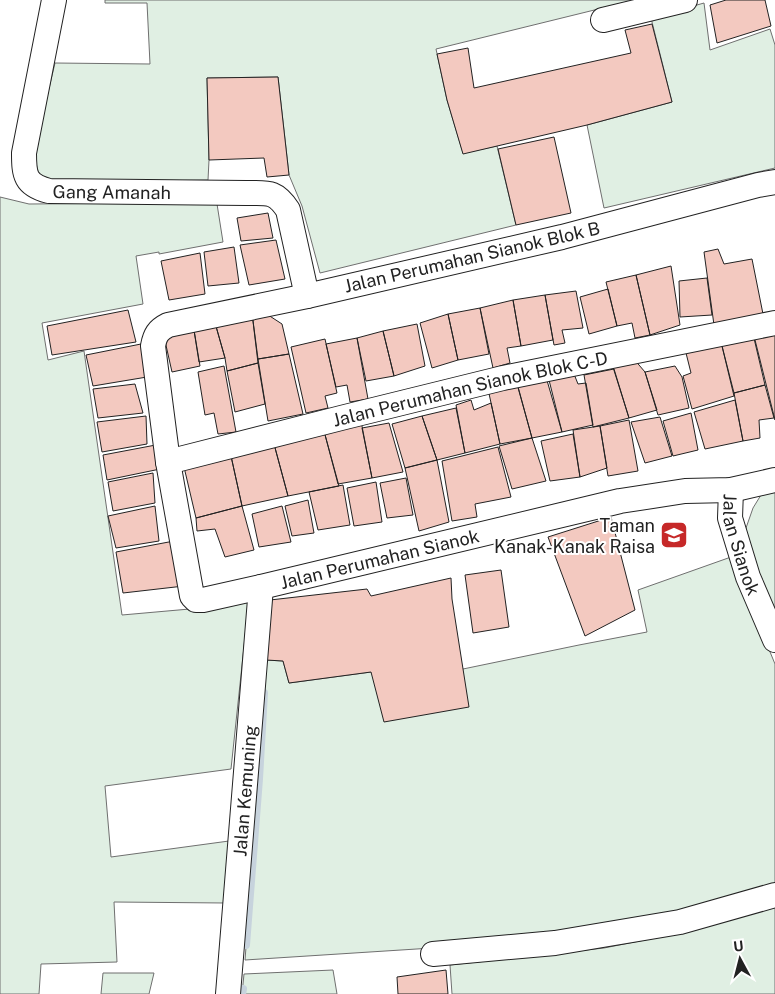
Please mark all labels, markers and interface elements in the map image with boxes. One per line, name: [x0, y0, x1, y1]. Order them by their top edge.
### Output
street label: Gang Amanah: [53, 181, 171, 203]
street label: Jalan Perumahan Sianok Blok B: [342, 217, 602, 297]
street label: Jalan Perumahan Sianok Blok C-D: [330, 347, 610, 430]
street label: Jalan Sianok: [719, 493, 765, 598]
place label: Taman Kanak-Kanak Raisa: [494, 515, 655, 557]
school or university icon: Taman Kanak-Kanak Raisa: [659, 520, 689, 550]
street label: Jalan Perumahan Sianok: [278, 525, 481, 593]
street label: Jalan Kemuning: [229, 724, 260, 857]
north arrow: [715, 934, 765, 984]
text: U: [732, 938, 744, 955]

